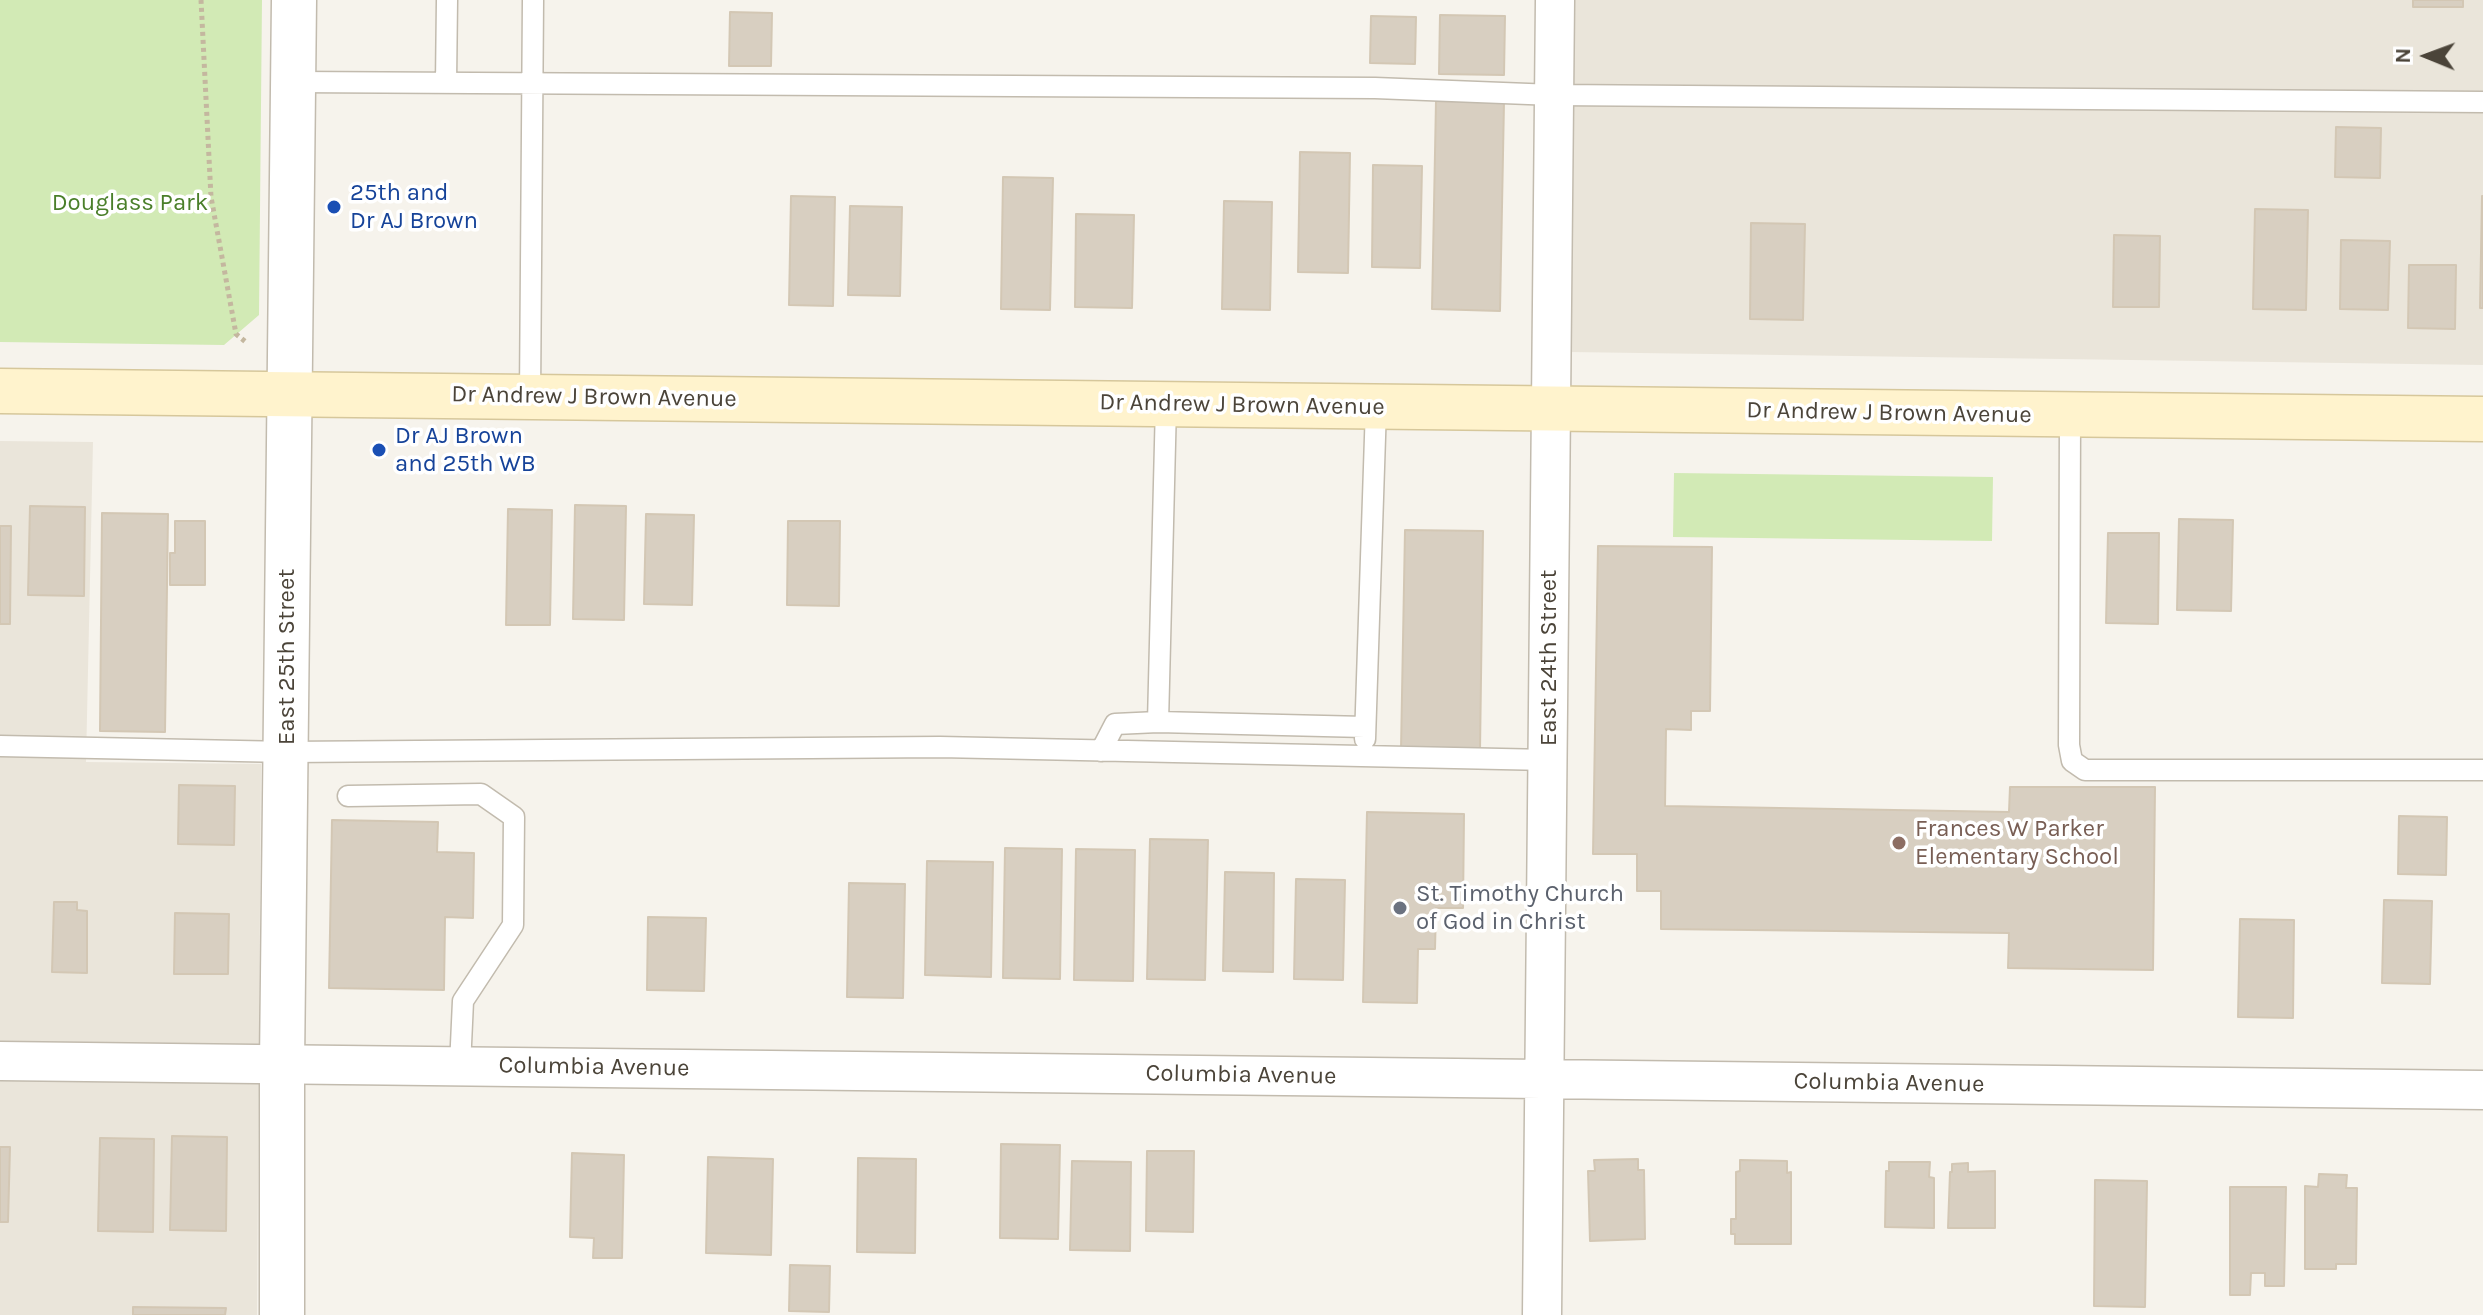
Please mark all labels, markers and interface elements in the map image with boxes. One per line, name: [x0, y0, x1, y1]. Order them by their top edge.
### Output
north arrow: [2387, 16, 2467, 96]
text: N: [2390, 47, 2416, 64]
place label: 25th and Dr AJ Brown: [350, 179, 478, 235]
park label: Douglass Park: [52, 189, 208, 217]
marker: 25th and Dr AJ Brown: [325, 198, 343, 216]
street label: Dr Andrew J Brown Avenue: [451, 380, 737, 414]
street label: Dr Andrew J Brown Avenue: [1099, 388, 1385, 422]
street label: Dr Andrew J Brown Avenue: [1746, 396, 2032, 430]
place label: Dr AJ Brown and 25th WB: [395, 422, 536, 478]
marker: Dr AJ Brown and 25th WB: [370, 441, 388, 459]
street label: East 25th Street: [273, 569, 301, 745]
street label: East 24th Street: [1535, 570, 1563, 746]
place label: Frances W Parker Elementary School: [1915, 815, 2119, 871]
marker: Frances W Parker Elementary School: [1890, 834, 1908, 852]
place label: St. Timothy Church of God in Christ: [1416, 880, 1624, 936]
marker: St. Timothy Church of God in Christ: [1391, 899, 1409, 917]
street label: Columbia Avenue: [498, 1051, 690, 1083]
street label: Columbia Avenue: [1145, 1059, 1337, 1091]
street label: Columbia Avenue: [1793, 1067, 1985, 1099]

